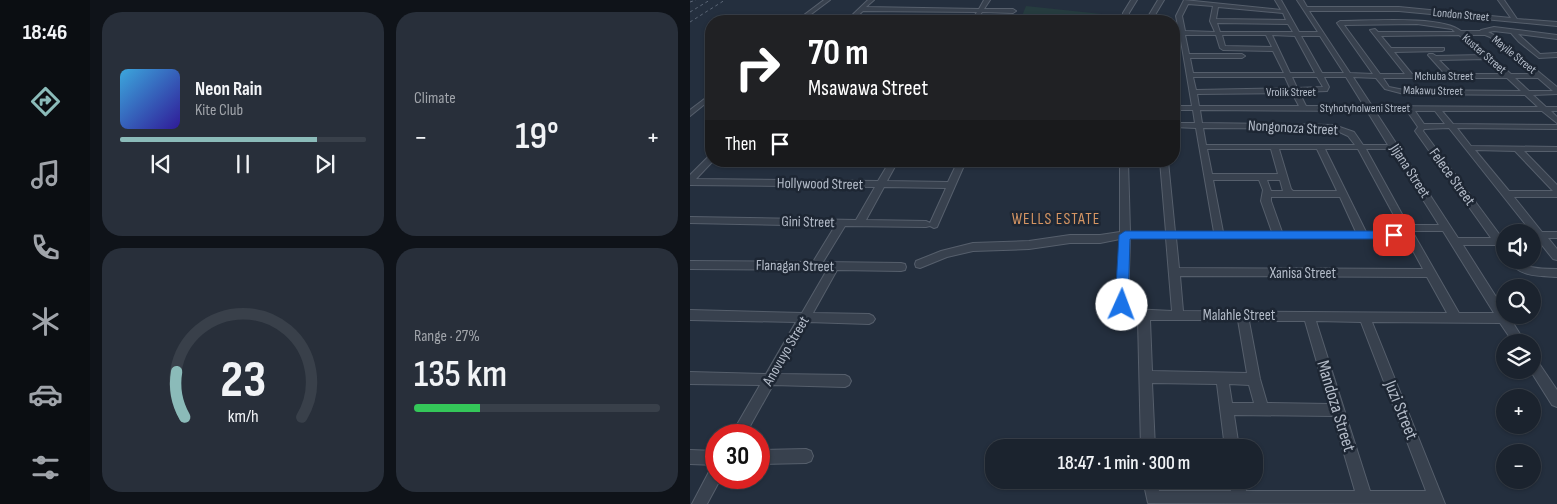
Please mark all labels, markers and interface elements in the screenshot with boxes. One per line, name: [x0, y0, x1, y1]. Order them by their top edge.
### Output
street label: London Street: [1432, 5, 1490, 25]
text: 18:46: [23, 19, 67, 46]
street label: Kuster Street: [1459, 31, 1509, 77]
text: 70 m: [808, 32, 868, 75]
street label: Mayile Street: [1489, 33, 1540, 78]
icon: right: [725, 35, 790, 100]
street label: Mchuba Street: [1415, 69, 1474, 84]
text: Msawawa Street: [808, 75, 928, 102]
text: Neon Rain: [195, 78, 262, 101]
street label: Makawu Street: [1403, 83, 1463, 99]
icon: directions: [28, 84, 63, 119]
street label: Vrolik Street: [1266, 85, 1316, 100]
text: Climate: [414, 89, 456, 108]
text: Kite Club: [195, 101, 243, 120]
street label: Styhotyholweni Street: [1320, 101, 1411, 116]
text: 19°: [515, 114, 559, 159]
street label: Nongonoza Street: [1247, 116, 1339, 140]
text: −: [414, 121, 428, 154]
text: +: [646, 121, 660, 154]
icon: arrive: [766, 130, 794, 158]
text: Then: [725, 133, 756, 156]
street label: Jijana Street: [1385, 140, 1435, 202]
street label: Felece Street: [1425, 145, 1479, 210]
icon: previous: [147, 150, 175, 178]
icon: pause: [229, 150, 257, 178]
icon: next: [311, 150, 339, 178]
icon: music: [28, 157, 63, 192]
street label: Hollywood Street: [777, 174, 864, 194]
district label: WELLS ESTATE: [1012, 210, 1100, 229]
street label: Gini Street: [781, 212, 835, 232]
pin: [1373, 214, 1415, 256]
icon: arrive: [1380, 221, 1408, 249]
map controls: [1496, 224, 1541, 489]
button: sound: [1496, 224, 1541, 269]
icon: phone: [28, 230, 63, 265]
street label: Flanagan Street: [756, 256, 835, 276]
street label: Xanisa Street: [1269, 264, 1337, 283]
position arrow: [1095, 278, 1147, 330]
button: search: [1496, 279, 1541, 324]
icon: climate: [28, 304, 63, 339]
street label: Malahle Street: [1203, 306, 1276, 325]
street label: Anovuyo Street: [758, 312, 814, 390]
text: Range · 27%: [414, 327, 480, 346]
button: layers: [1496, 334, 1541, 379]
text: 23: [220, 349, 266, 412]
text: 135 km: [414, 352, 507, 397]
street label: Mandoza Street: [1312, 358, 1360, 455]
street label: Juzi Street: [1379, 376, 1423, 443]
icon: car: [28, 377, 63, 412]
button: +: [1496, 389, 1541, 434]
text: km/h: [228, 406, 258, 427]
speed limit sign: 30: [705, 424, 770, 489]
button: −: [1496, 444, 1541, 489]
icon: filters: [28, 450, 63, 485]
text: 18:47 · 1 min · 300 m: [1058, 452, 1190, 475]

